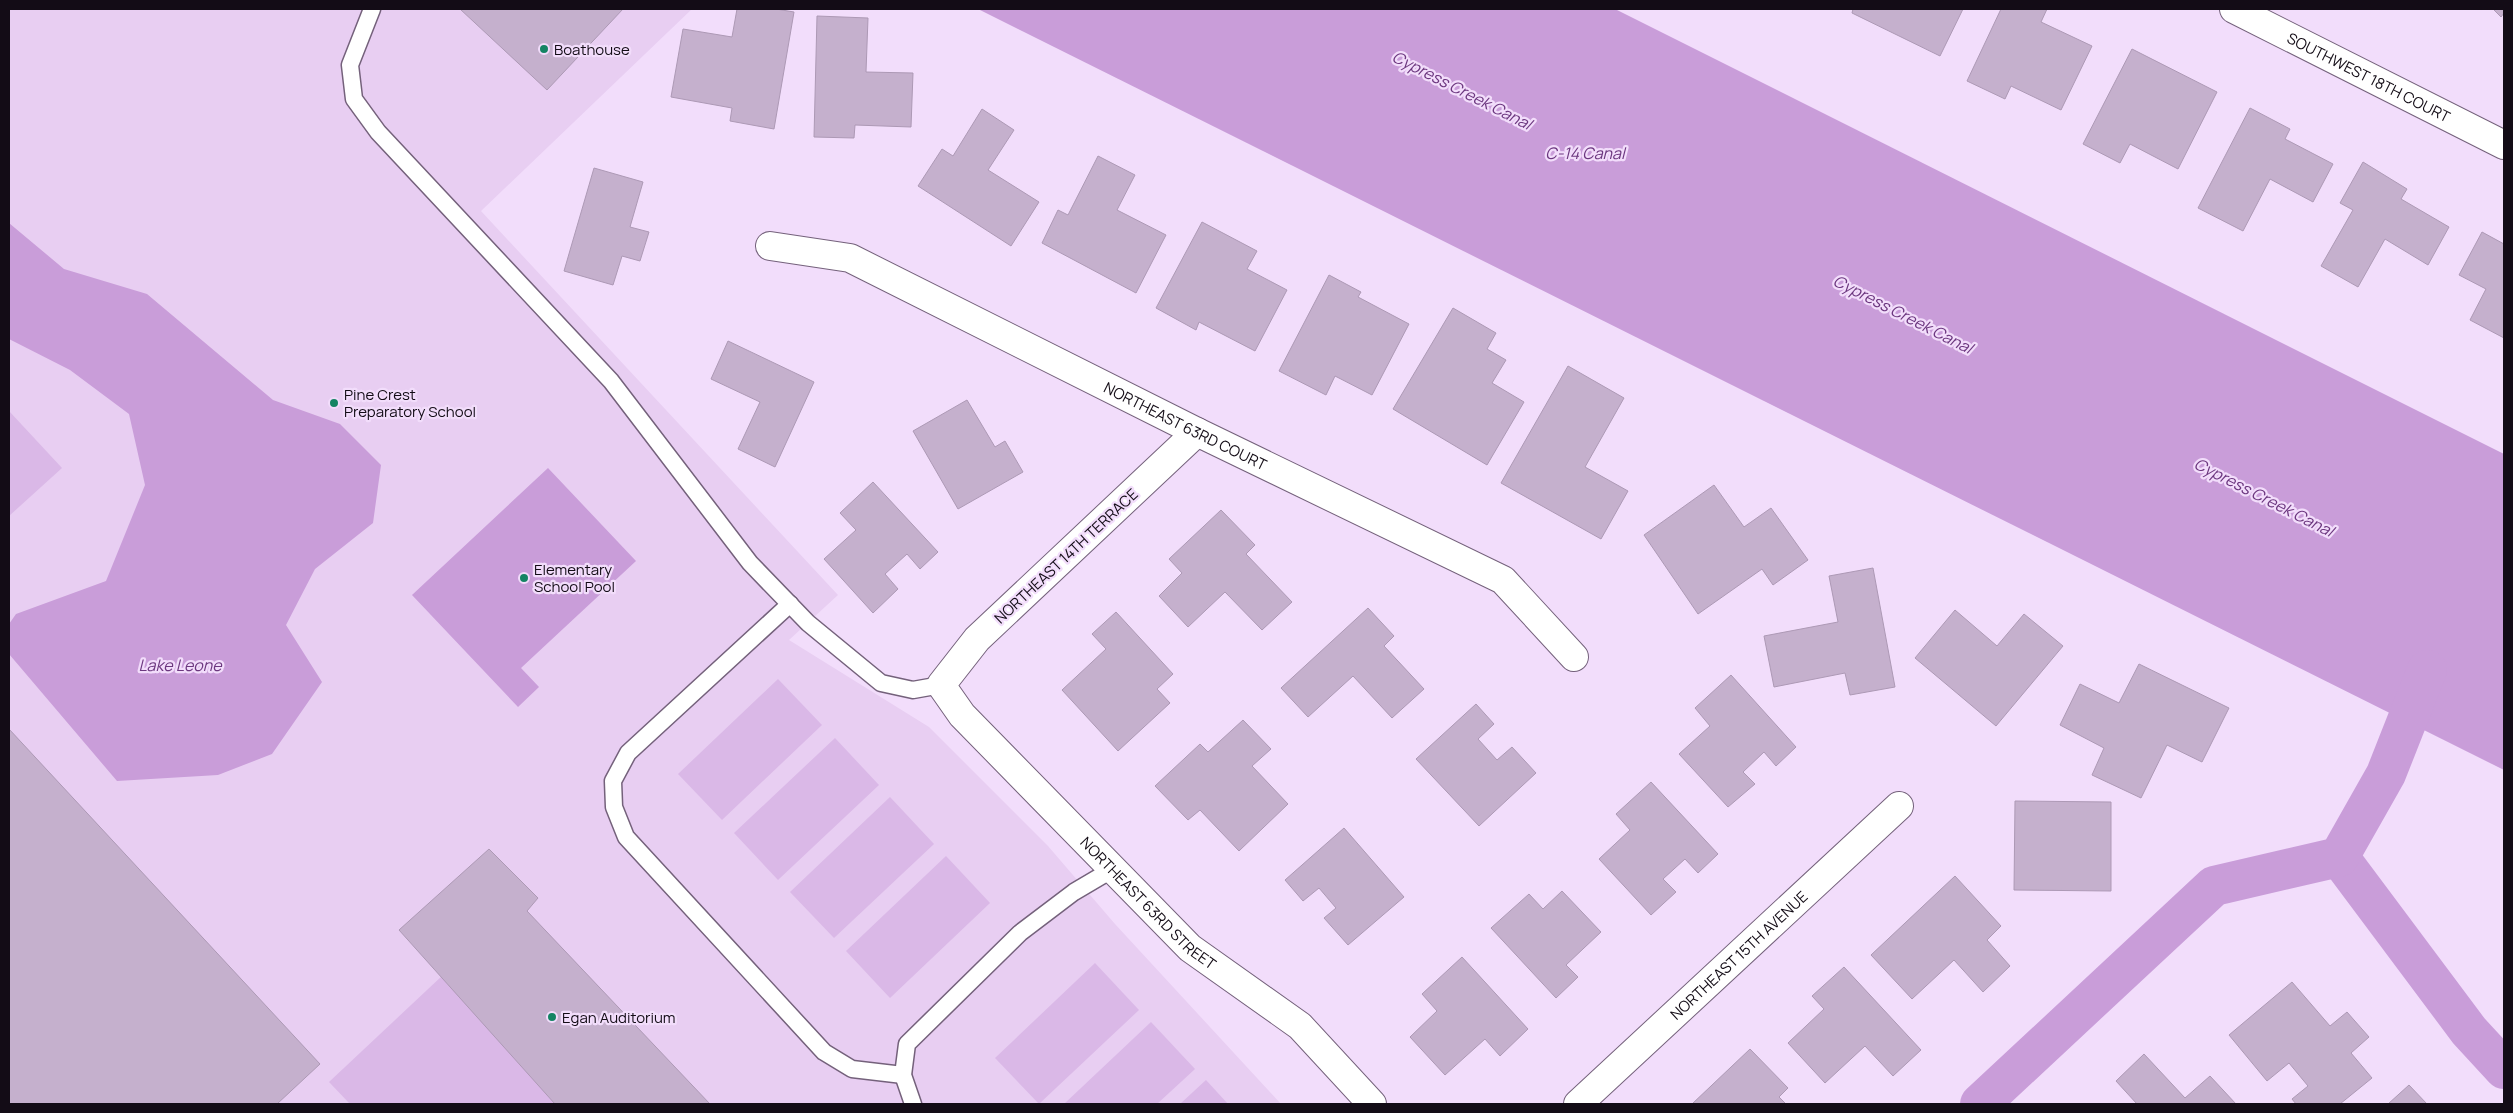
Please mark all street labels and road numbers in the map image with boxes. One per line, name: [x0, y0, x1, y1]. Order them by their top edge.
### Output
street label: SOUTHWEST 18TH COURT: [2284, 27, 2454, 127]
street label: NORTHEAST 63RD COURT: [1101, 377, 1270, 475]
street label: NORTHEAST 14TH TERRACE: [990, 484, 1142, 628]
street label: NORTHEAST 63RD STREET: [1076, 832, 1221, 974]
street label: NORTHEAST 15TH AVENUE: [1665, 886, 1812, 1024]

